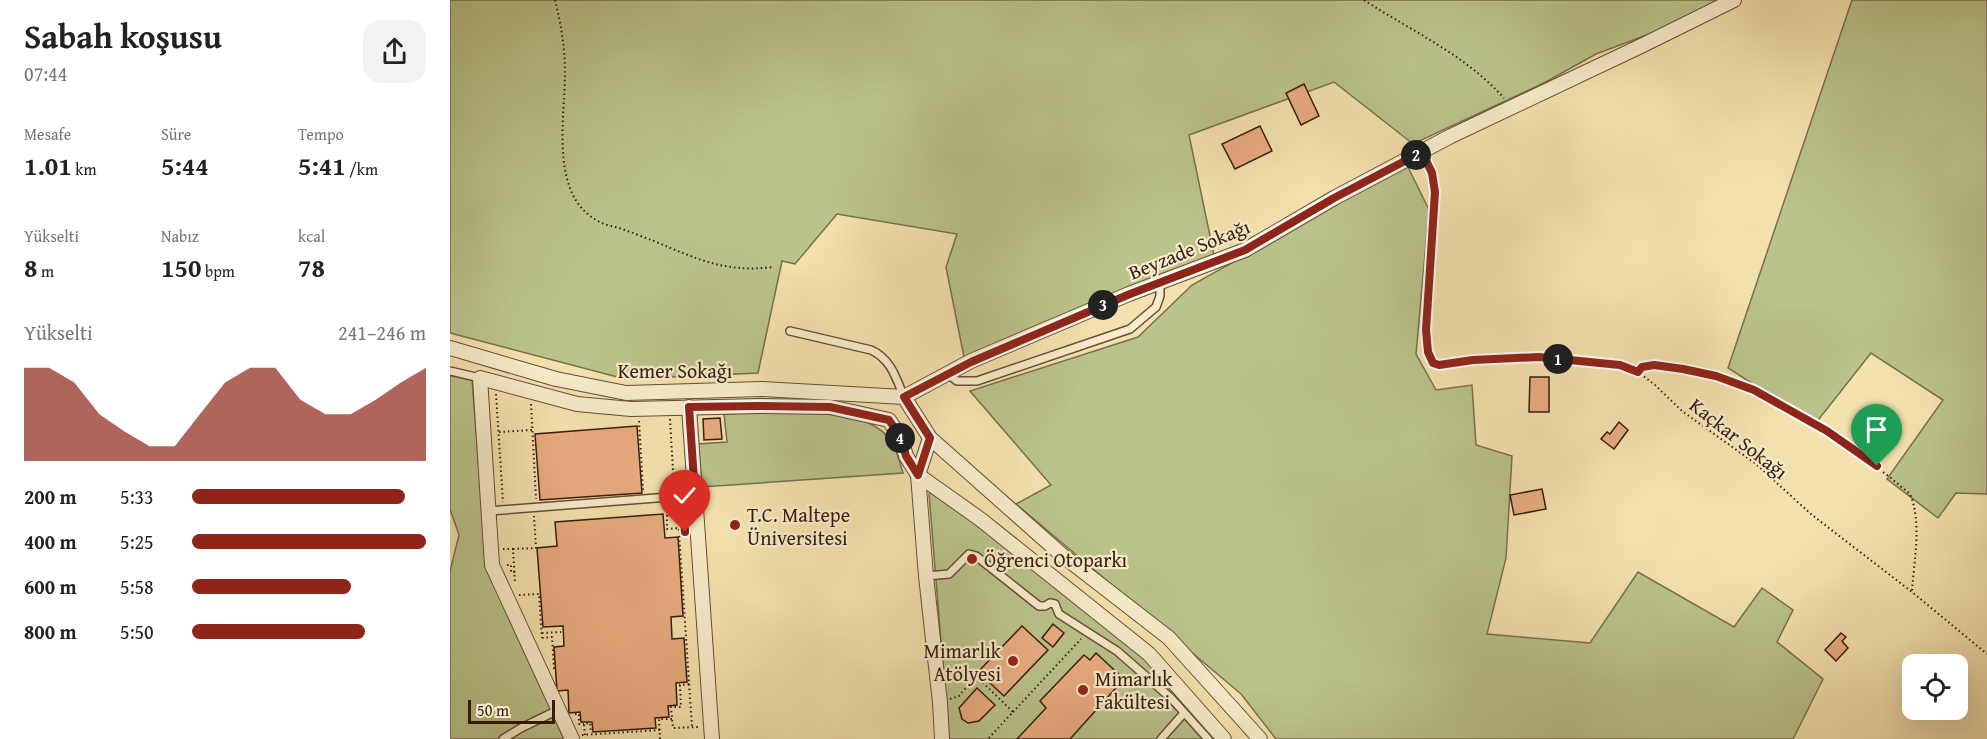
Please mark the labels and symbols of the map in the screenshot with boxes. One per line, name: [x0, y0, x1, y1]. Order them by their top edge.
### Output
pin: 2: [1401, 140, 1431, 170]
street label: Beyzade Sokağı: [1124, 211, 1254, 287]
pin: 3: [1088, 290, 1118, 320]
pin: 1: [1543, 344, 1573, 374]
street label: Kemer Sokağı: [618, 356, 733, 385]
street label: Kaçkar Sokağı: [1684, 390, 1795, 486]
pin: [1851, 404, 1902, 466]
pin: 4: [885, 423, 915, 453]
pin: [659, 470, 710, 532]
place label: T.C. Maltepe Üniversitesi: [747, 500, 850, 552]
marker: T.C. Maltepe Üniversitesi: [728, 518, 742, 532]
place label: Öğrenci Otoparkı: [984, 545, 1128, 574]
marker: Öğrenci Otoparkı: [965, 552, 979, 566]
place label: Mimarlık Atölyesi: [924, 636, 1002, 688]
marker: Mimarlık Atölyesi: [1006, 654, 1020, 668]
place label: Mimarlık Fakültesi: [1095, 664, 1173, 716]
marker: Mimarlık Fakültesi: [1076, 683, 1090, 697]
scale bar: [468, 697, 555, 724]

